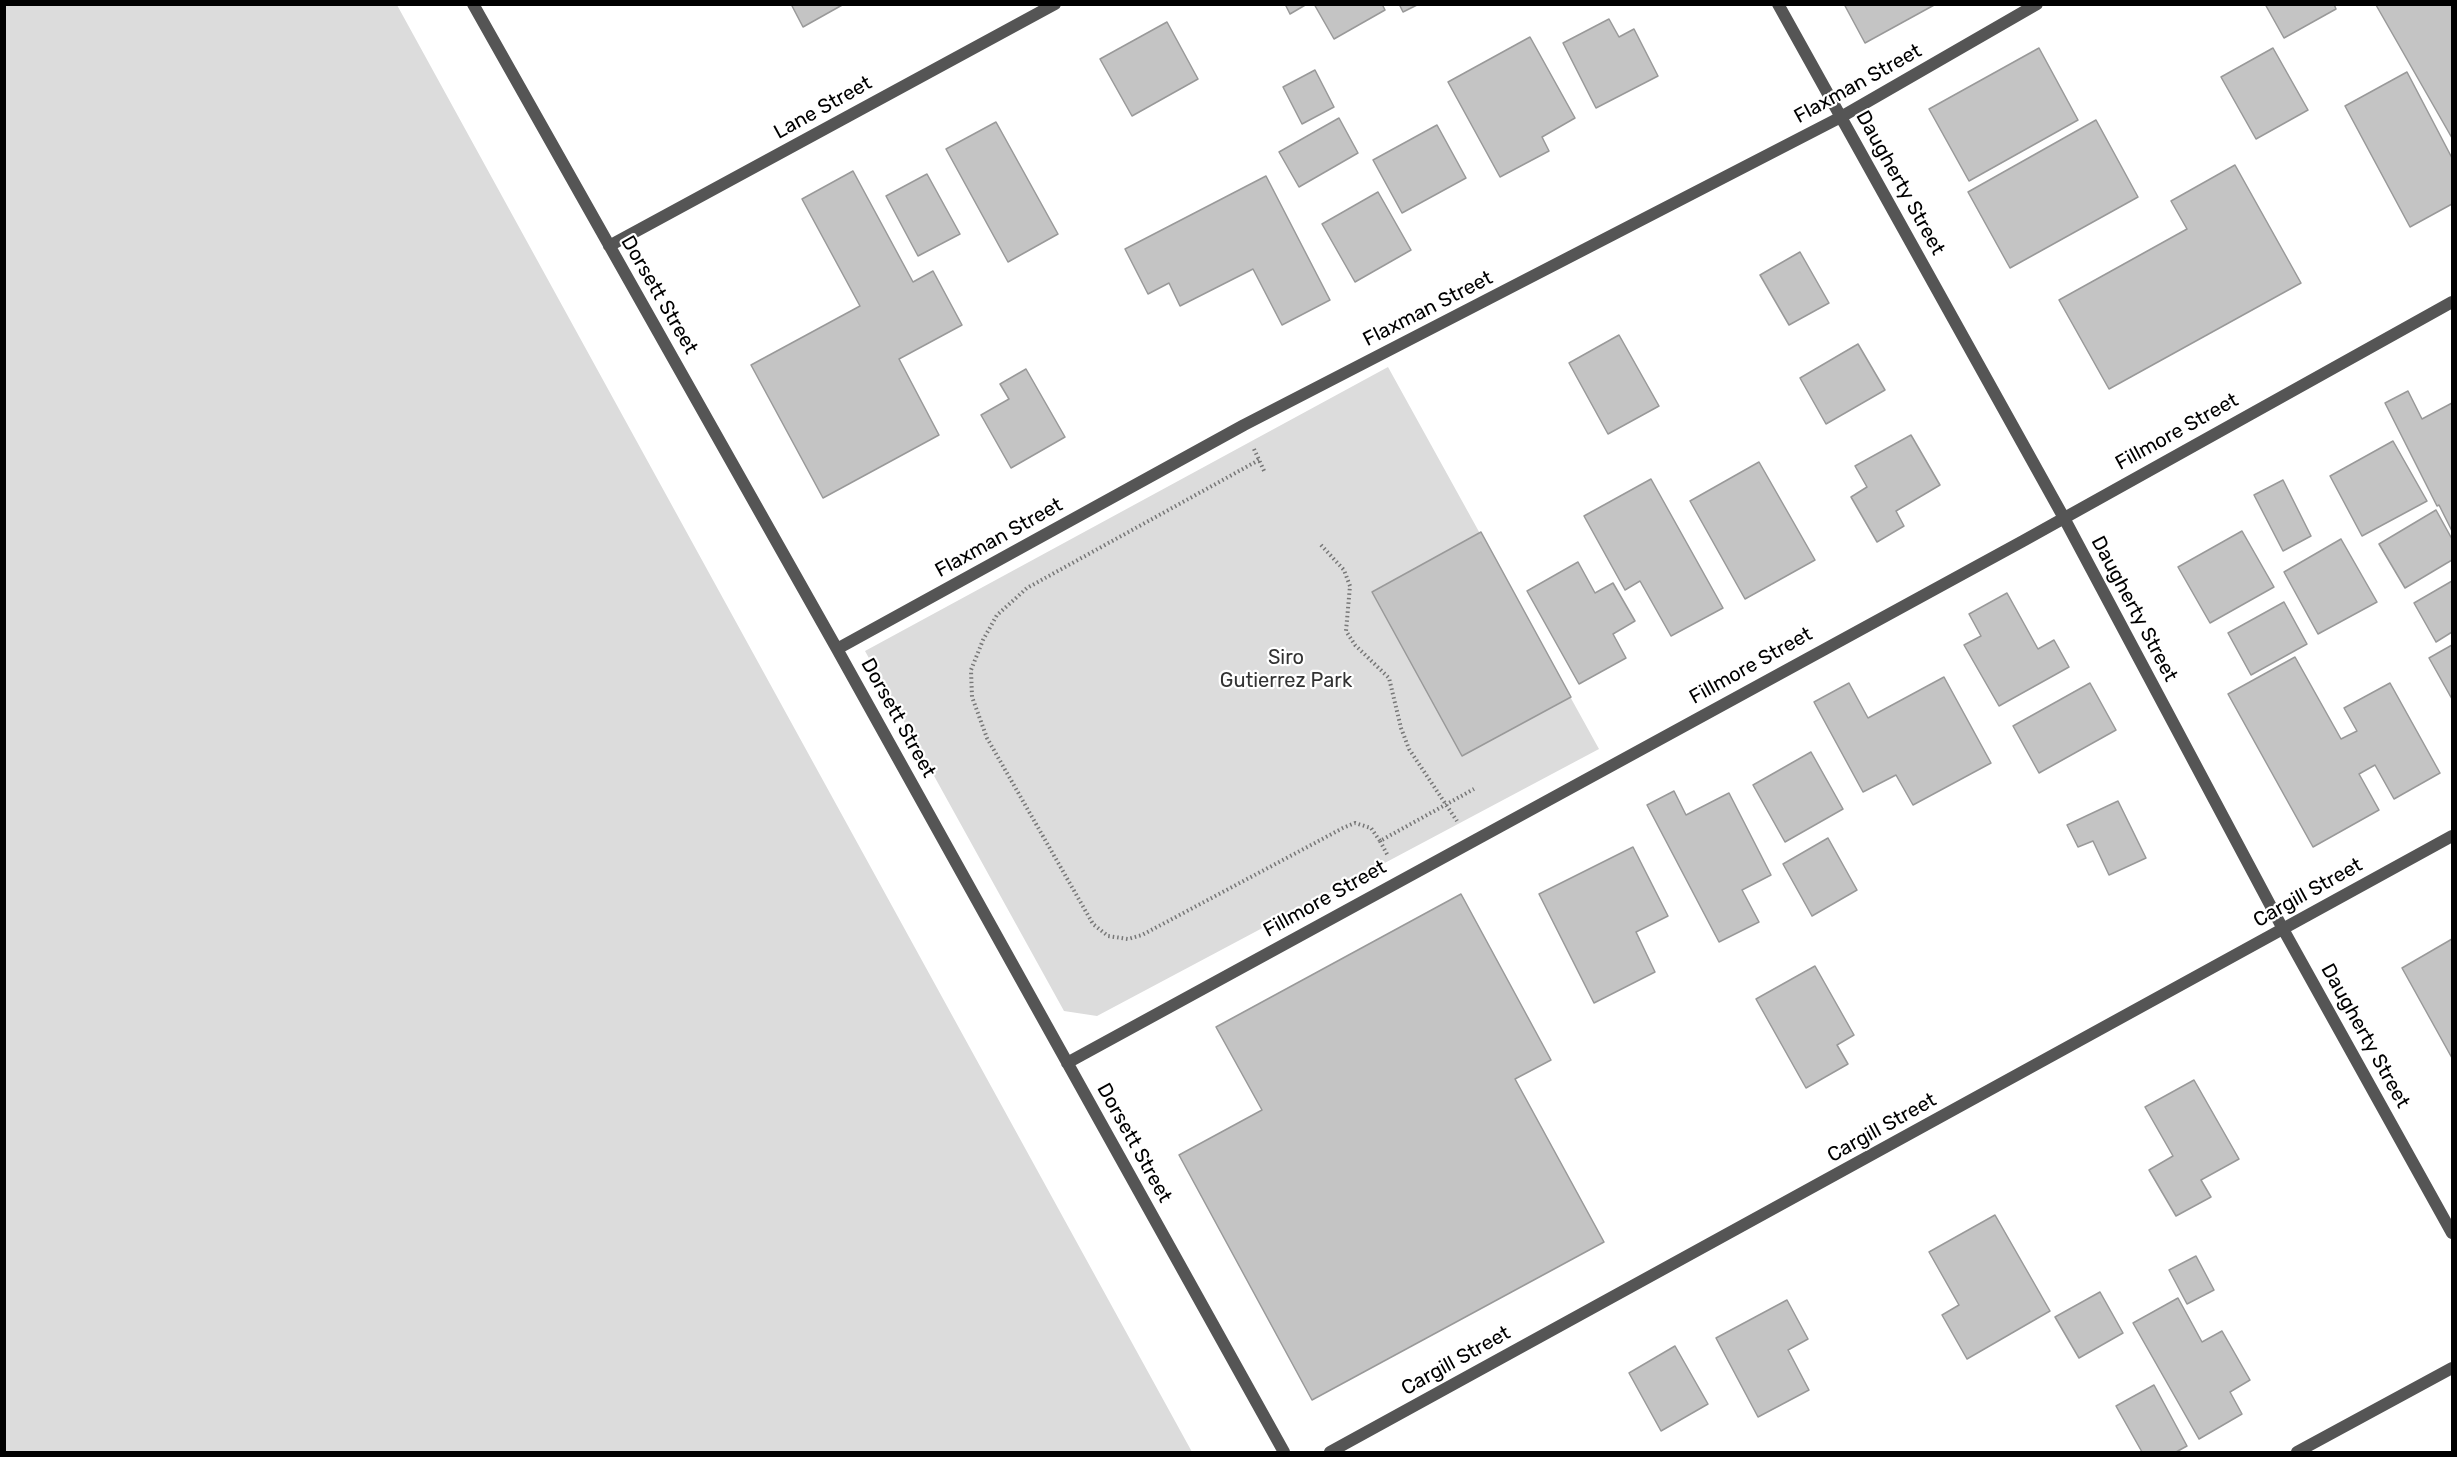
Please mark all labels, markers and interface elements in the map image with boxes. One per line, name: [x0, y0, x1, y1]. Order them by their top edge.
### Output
street label: Flaxman Street: [1790, 39, 1926, 129]
street label: Lane Street: [770, 71, 876, 145]
street label: Daugherty Street: [1850, 107, 1950, 259]
street label: Dorsett Street: [615, 232, 703, 358]
street label: Flaxman Street: [1359, 266, 1497, 352]
street label: Fillmore Street: [2111, 388, 2243, 476]
street label: Flaxman Street: [931, 493, 1067, 583]
street label: Daugherty Street: [2086, 532, 2182, 686]
street label: Fillmore Street: [1685, 622, 1817, 710]
park label: Siro Gutierrez Park: [1220, 646, 1352, 693]
street label: Dorsett Street: [855, 654, 941, 782]
street label: Cargill Street: [2249, 853, 2367, 933]
street label: Fillmore Street: [1259, 855, 1391, 943]
street label: Daugherty Street: [2315, 960, 2415, 1112]
street label: Dorsett Street: [1091, 1079, 1177, 1207]
street label: Cargill Street: [1823, 1088, 1941, 1168]
street label: Cargill Street: [1397, 1321, 1515, 1401]

